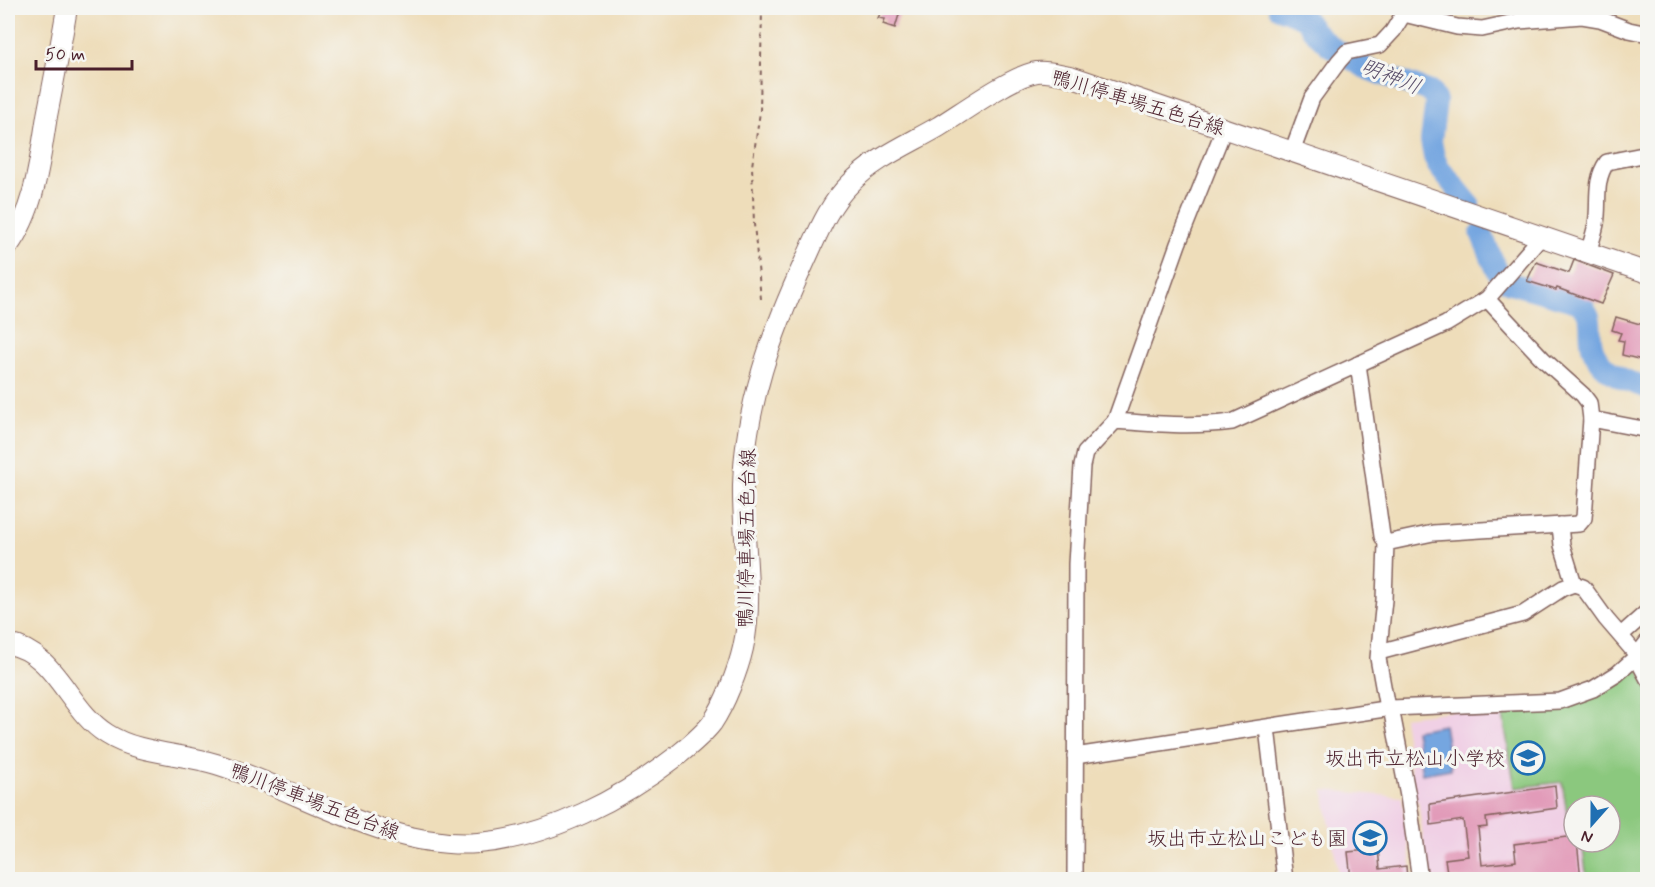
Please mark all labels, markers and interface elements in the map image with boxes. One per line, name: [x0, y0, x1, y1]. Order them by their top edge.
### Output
scale bar: [36, 33, 132, 71]
text: 50 m: [45, 43, 85, 67]
water label: 明神川: [1356, 52, 1425, 102]
street label: 鴨川停車場五色台線: [1048, 64, 1228, 143]
street label: 鴨川停車場五色台線: [732, 448, 763, 628]
school or university icon: 坂出市立松山小学校: [1510, 740, 1546, 776]
place label: 坂出市立松山小学校: [1325, 746, 1505, 773]
street label: 鴨川停車場五色台線: [226, 758, 403, 847]
north arrow: [1562, 794, 1622, 854]
school or university icon: 坂出市立松山こども園: [1352, 820, 1388, 856]
text: N: [1578, 825, 1596, 848]
place label: 坂出市立松山こども園: [1147, 826, 1347, 853]

